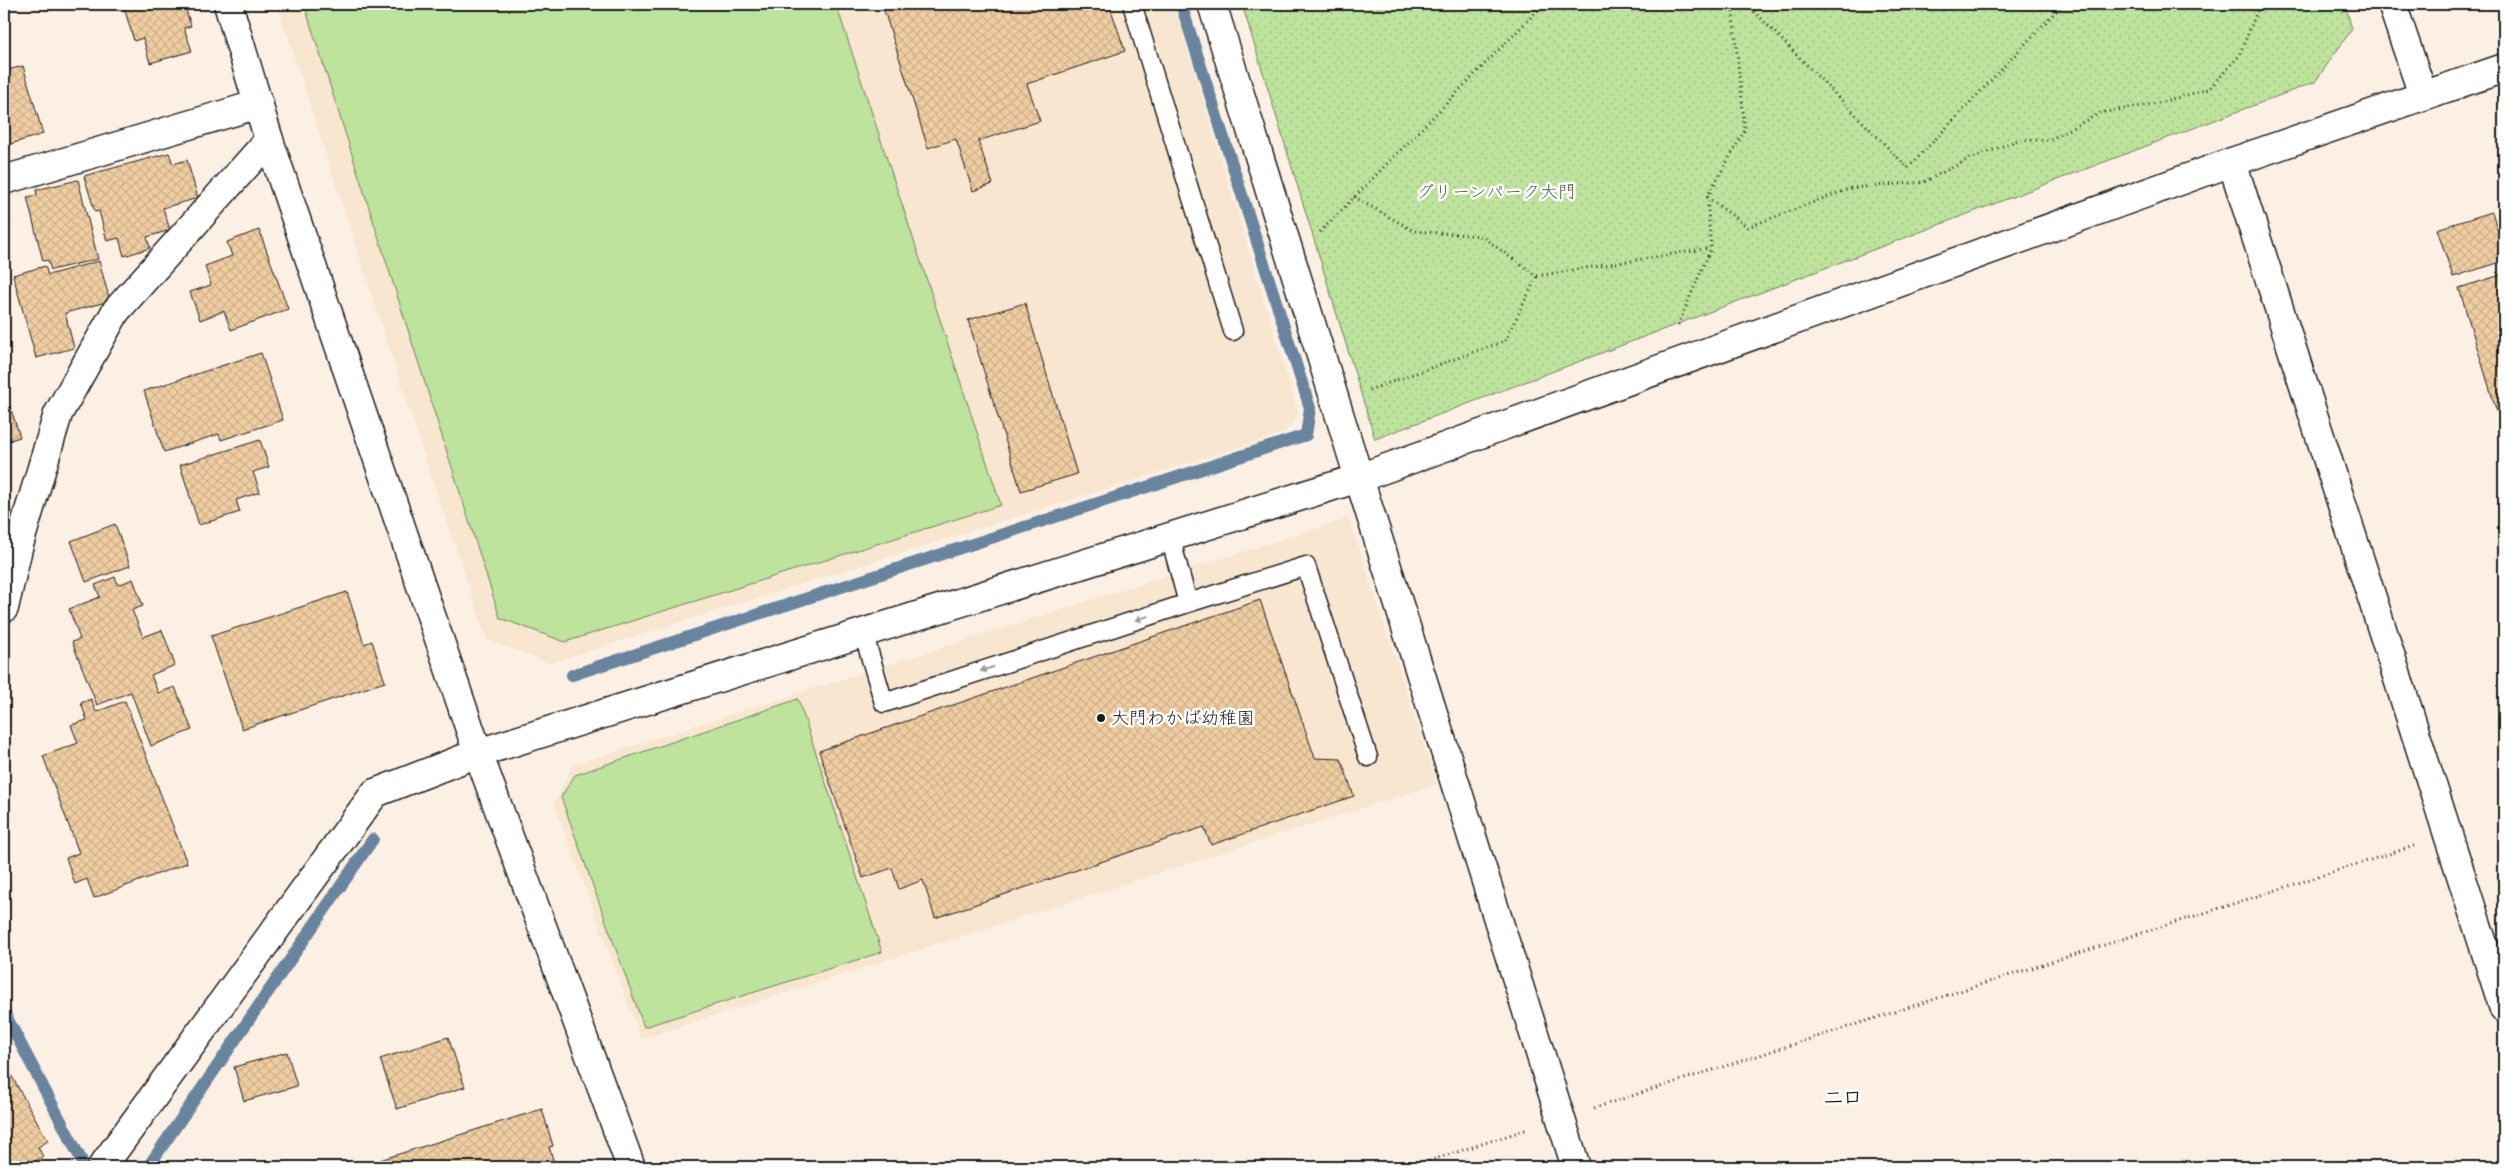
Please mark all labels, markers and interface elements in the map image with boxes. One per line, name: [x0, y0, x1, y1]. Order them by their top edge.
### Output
park label: グリーンパーク大門: [1416, 181, 1576, 203]
one-way arrow: [1134, 614, 1149, 622]
one-way arrow: [980, 665, 995, 673]
place label: 大門わかば幼稚園: [1111, 707, 1255, 729]
marker: 大門わかば幼稚園: [1095, 712, 1107, 724]
district label: 二口: [1824, 1086, 1862, 1109]

